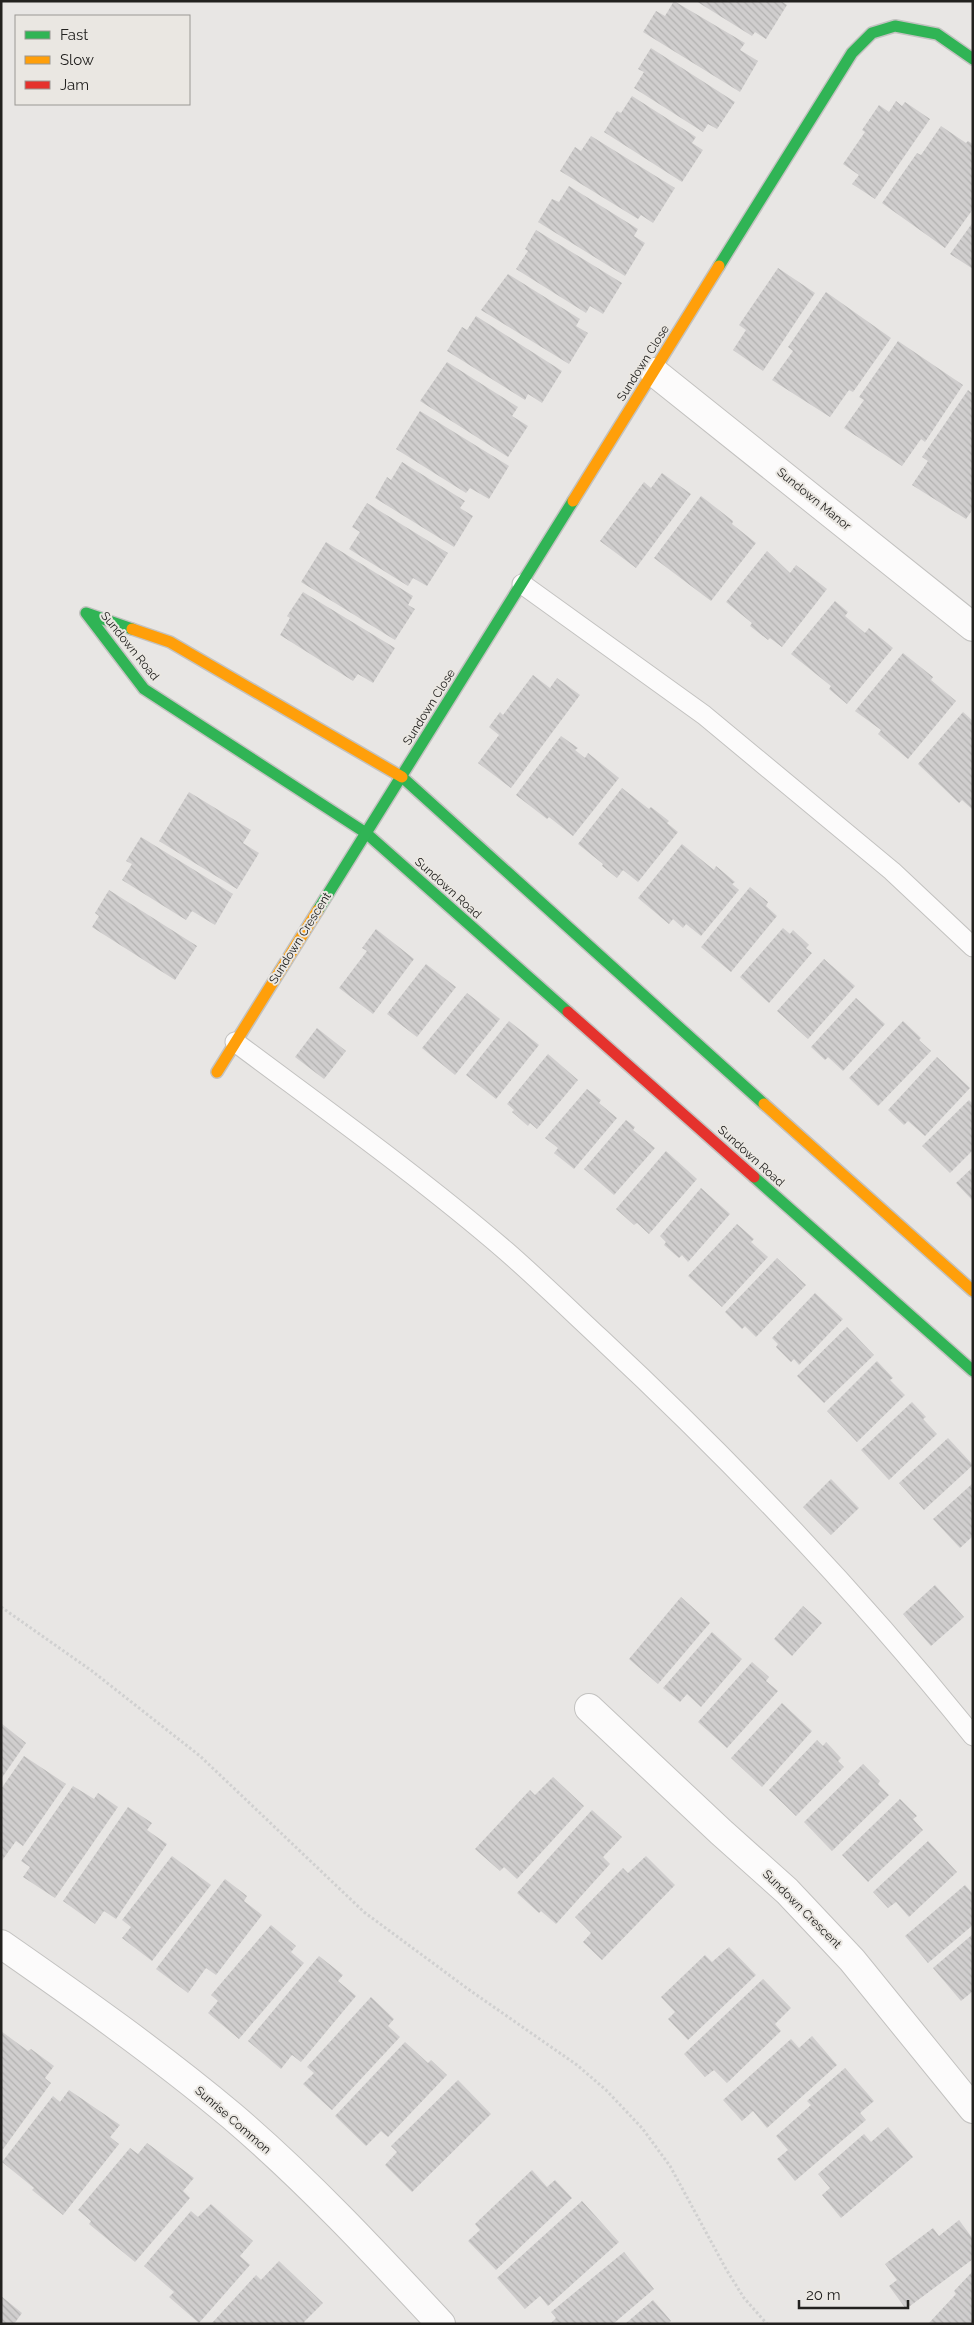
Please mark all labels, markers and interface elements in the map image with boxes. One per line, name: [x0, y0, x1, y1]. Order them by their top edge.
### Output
legend: [15, 15, 190, 105]
text: Fast: [60, 26, 88, 44]
text: Slow: [60, 51, 94, 69]
text: Jam: [60, 76, 89, 94]
street label: Sundown Close: [614, 322, 672, 404]
street label: Sundown Manor: [774, 465, 854, 534]
street label: Sundown Road: [98, 609, 162, 683]
street label: Sundown Close: [400, 666, 458, 748]
street label: Sundown Road: [412, 855, 484, 921]
street label: Sundown Crescent: [266, 890, 334, 986]
street label: Sundown Road: [715, 1123, 787, 1189]
street label: Sundown Crescent: [760, 1867, 844, 1951]
street label: Sunrise Common: [192, 2083, 274, 2157]
scale bar: [799, 2278, 908, 2310]
text: 20 m: [806, 2286, 841, 2304]

